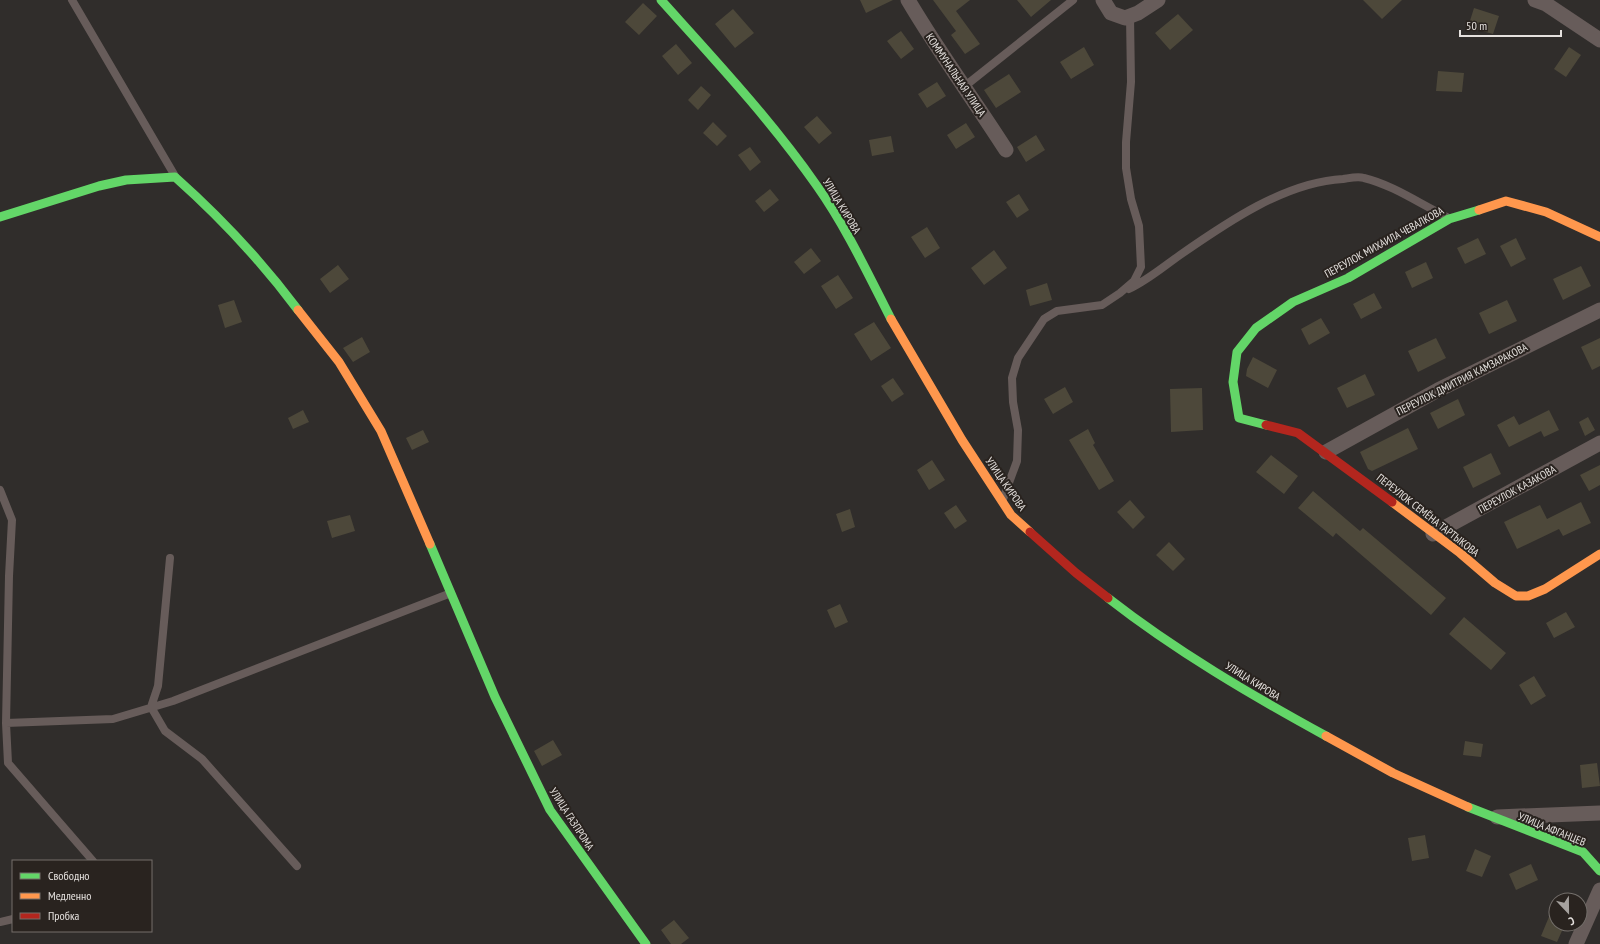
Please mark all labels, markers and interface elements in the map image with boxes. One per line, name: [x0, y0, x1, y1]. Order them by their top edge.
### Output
scale bar: [1460, 12, 1561, 38]
text: 50 m: [1466, 18, 1487, 33]
street label: КОММУНАЛЬНАЯ УЛИЦА: [923, 31, 990, 120]
street label: УЛИЦА КИРОВА: [820, 176, 864, 237]
street label: ПЕРЕУЛОК МИХАИЛА ЧЕВАЛКОВА: [1322, 203, 1447, 281]
street label: ПЕРЕУЛОК ДМИТРИЯ КАМЗАРАКОВА: [1394, 339, 1531, 418]
street label: УЛИЦА КИРОВА: [982, 454, 1030, 514]
street label: ПЕРЕУЛОК КАЗАКОВА: [1476, 461, 1559, 516]
street label: ПЕРЕУЛОК СЕМЁНА ТАРТЫКОВА: [1374, 471, 1483, 560]
street label: УЛИЦА КИРОВА: [1223, 659, 1284, 704]
street label: УЛИЦА ГАЗПРОМА: [547, 785, 598, 854]
street label: УЛИЦА АФГАНЦЕВ: [1516, 809, 1588, 849]
legend: [12, 860, 152, 932]
text: Свободно: [48, 868, 90, 883]
text: Медленно: [48, 888, 91, 903]
north arrow: [1548, 892, 1588, 932]
text: Пробка: [48, 908, 80, 923]
text: С: [1567, 914, 1577, 929]

